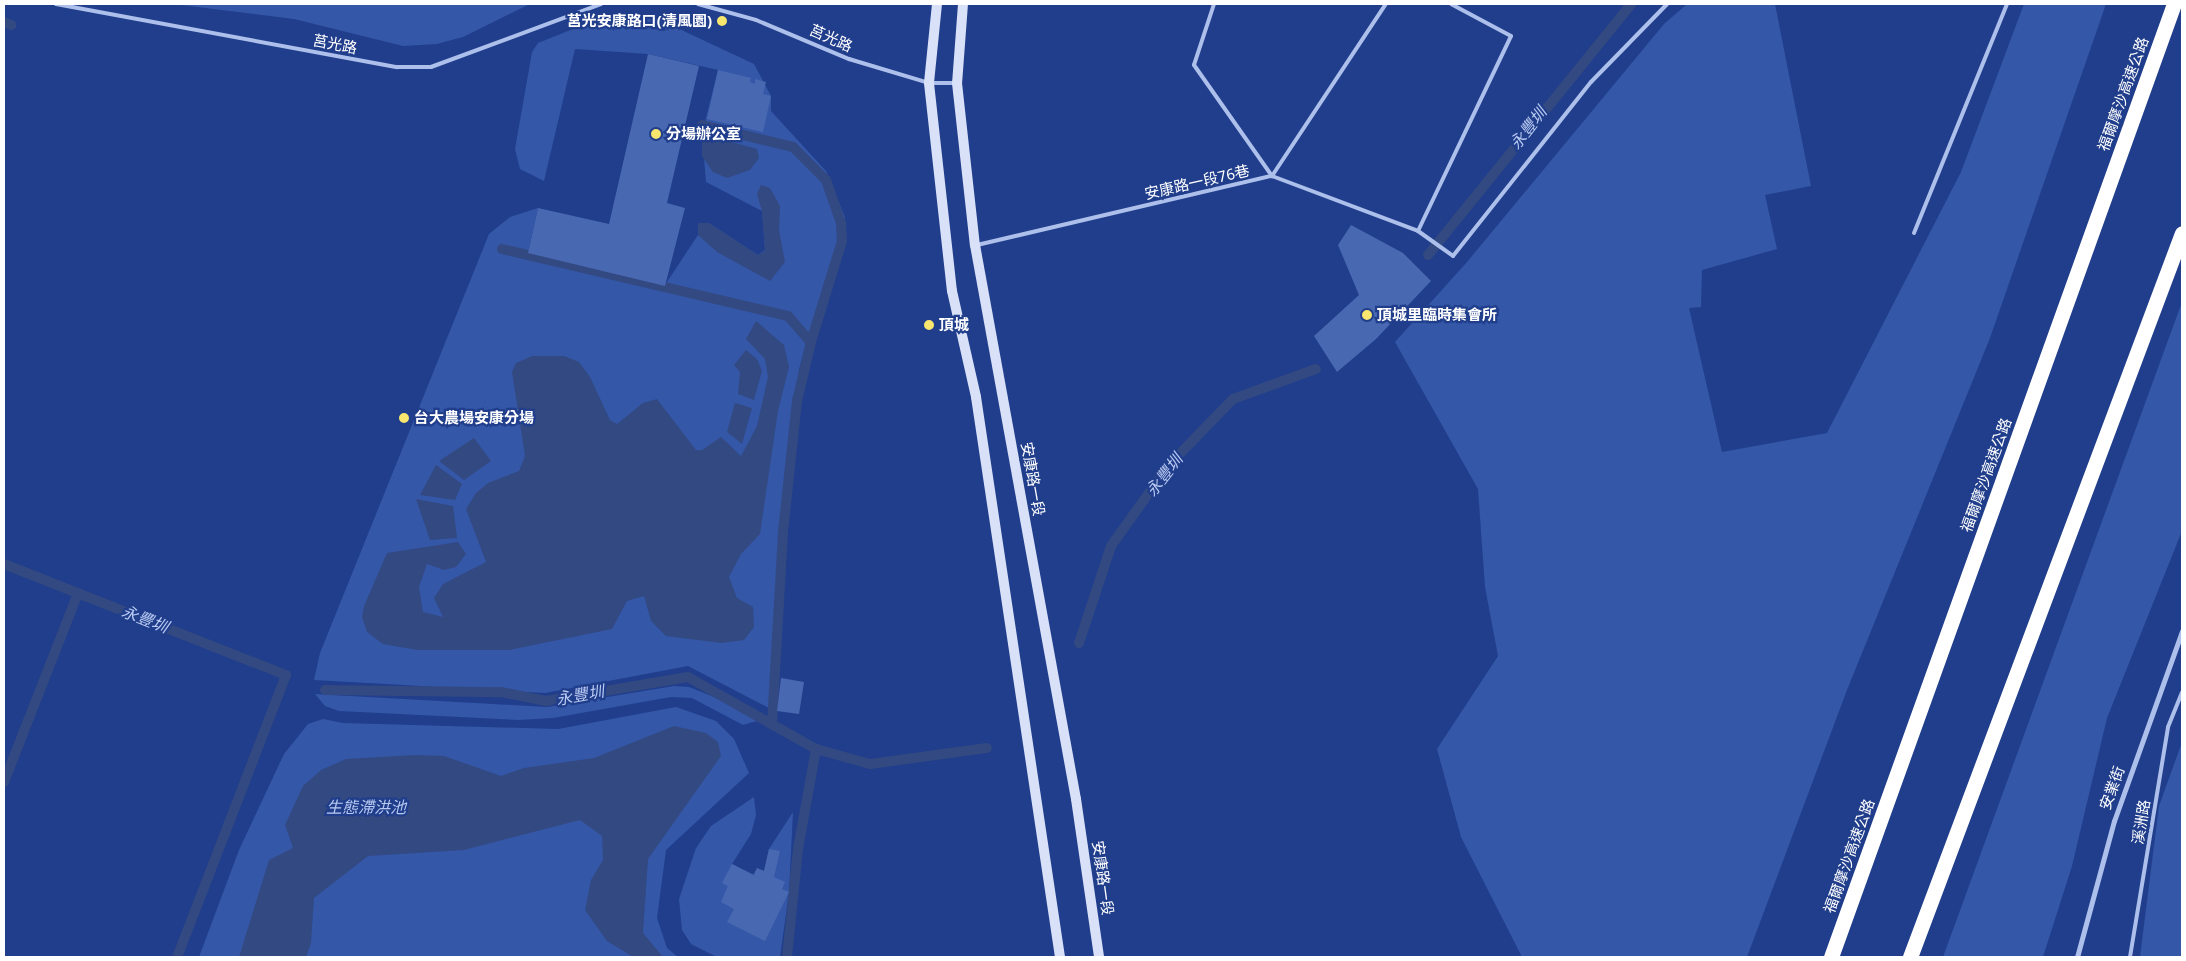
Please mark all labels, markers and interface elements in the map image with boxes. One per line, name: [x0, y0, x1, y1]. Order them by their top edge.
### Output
place label: 莒光安康路口(清風園): [567, 12, 712, 30]
marker: 莒光安康路口(清風園): [716, 15, 728, 27]
street label: 莒光路: [807, 21, 855, 55]
street label: 莒光路: [311, 31, 359, 57]
street label: 福爾摩沙高速公路: [2094, 35, 2152, 153]
water label: 永豐圳: [1506, 103, 1550, 153]
place label: 分場辦公室: [666, 125, 741, 143]
marker: 分場辦公室: [650, 128, 662, 140]
street label: 安康路一段76巷: [1143, 161, 1251, 203]
place label: 頂城里臨時集會所: [1377, 306, 1497, 324]
marker: 頂城里臨時集會所: [1361, 309, 1373, 321]
place label: 頂城: [939, 316, 969, 334]
marker: 頂城: [923, 319, 935, 331]
place label: 台大農場安康分場: [414, 409, 534, 427]
marker: 台大農場安康分場: [398, 412, 410, 424]
street label: 福爾摩沙高速公路: [1957, 416, 2015, 534]
street label: 安康路一段: [1018, 441, 1048, 517]
water label: 永豐圳: [1142, 450, 1186, 500]
water label: 永豐圳: [119, 601, 171, 637]
water label: 永豐圳: [555, 681, 605, 709]
street label: 安業街: [2096, 764, 2128, 812]
water label: 生態滯洪池: [326, 797, 406, 817]
street label: 福爾摩沙高速公路: [1820, 797, 1878, 915]
street label: 溪洲路: [2129, 798, 2153, 846]
street label: 安康路一段: [1089, 840, 1117, 916]

